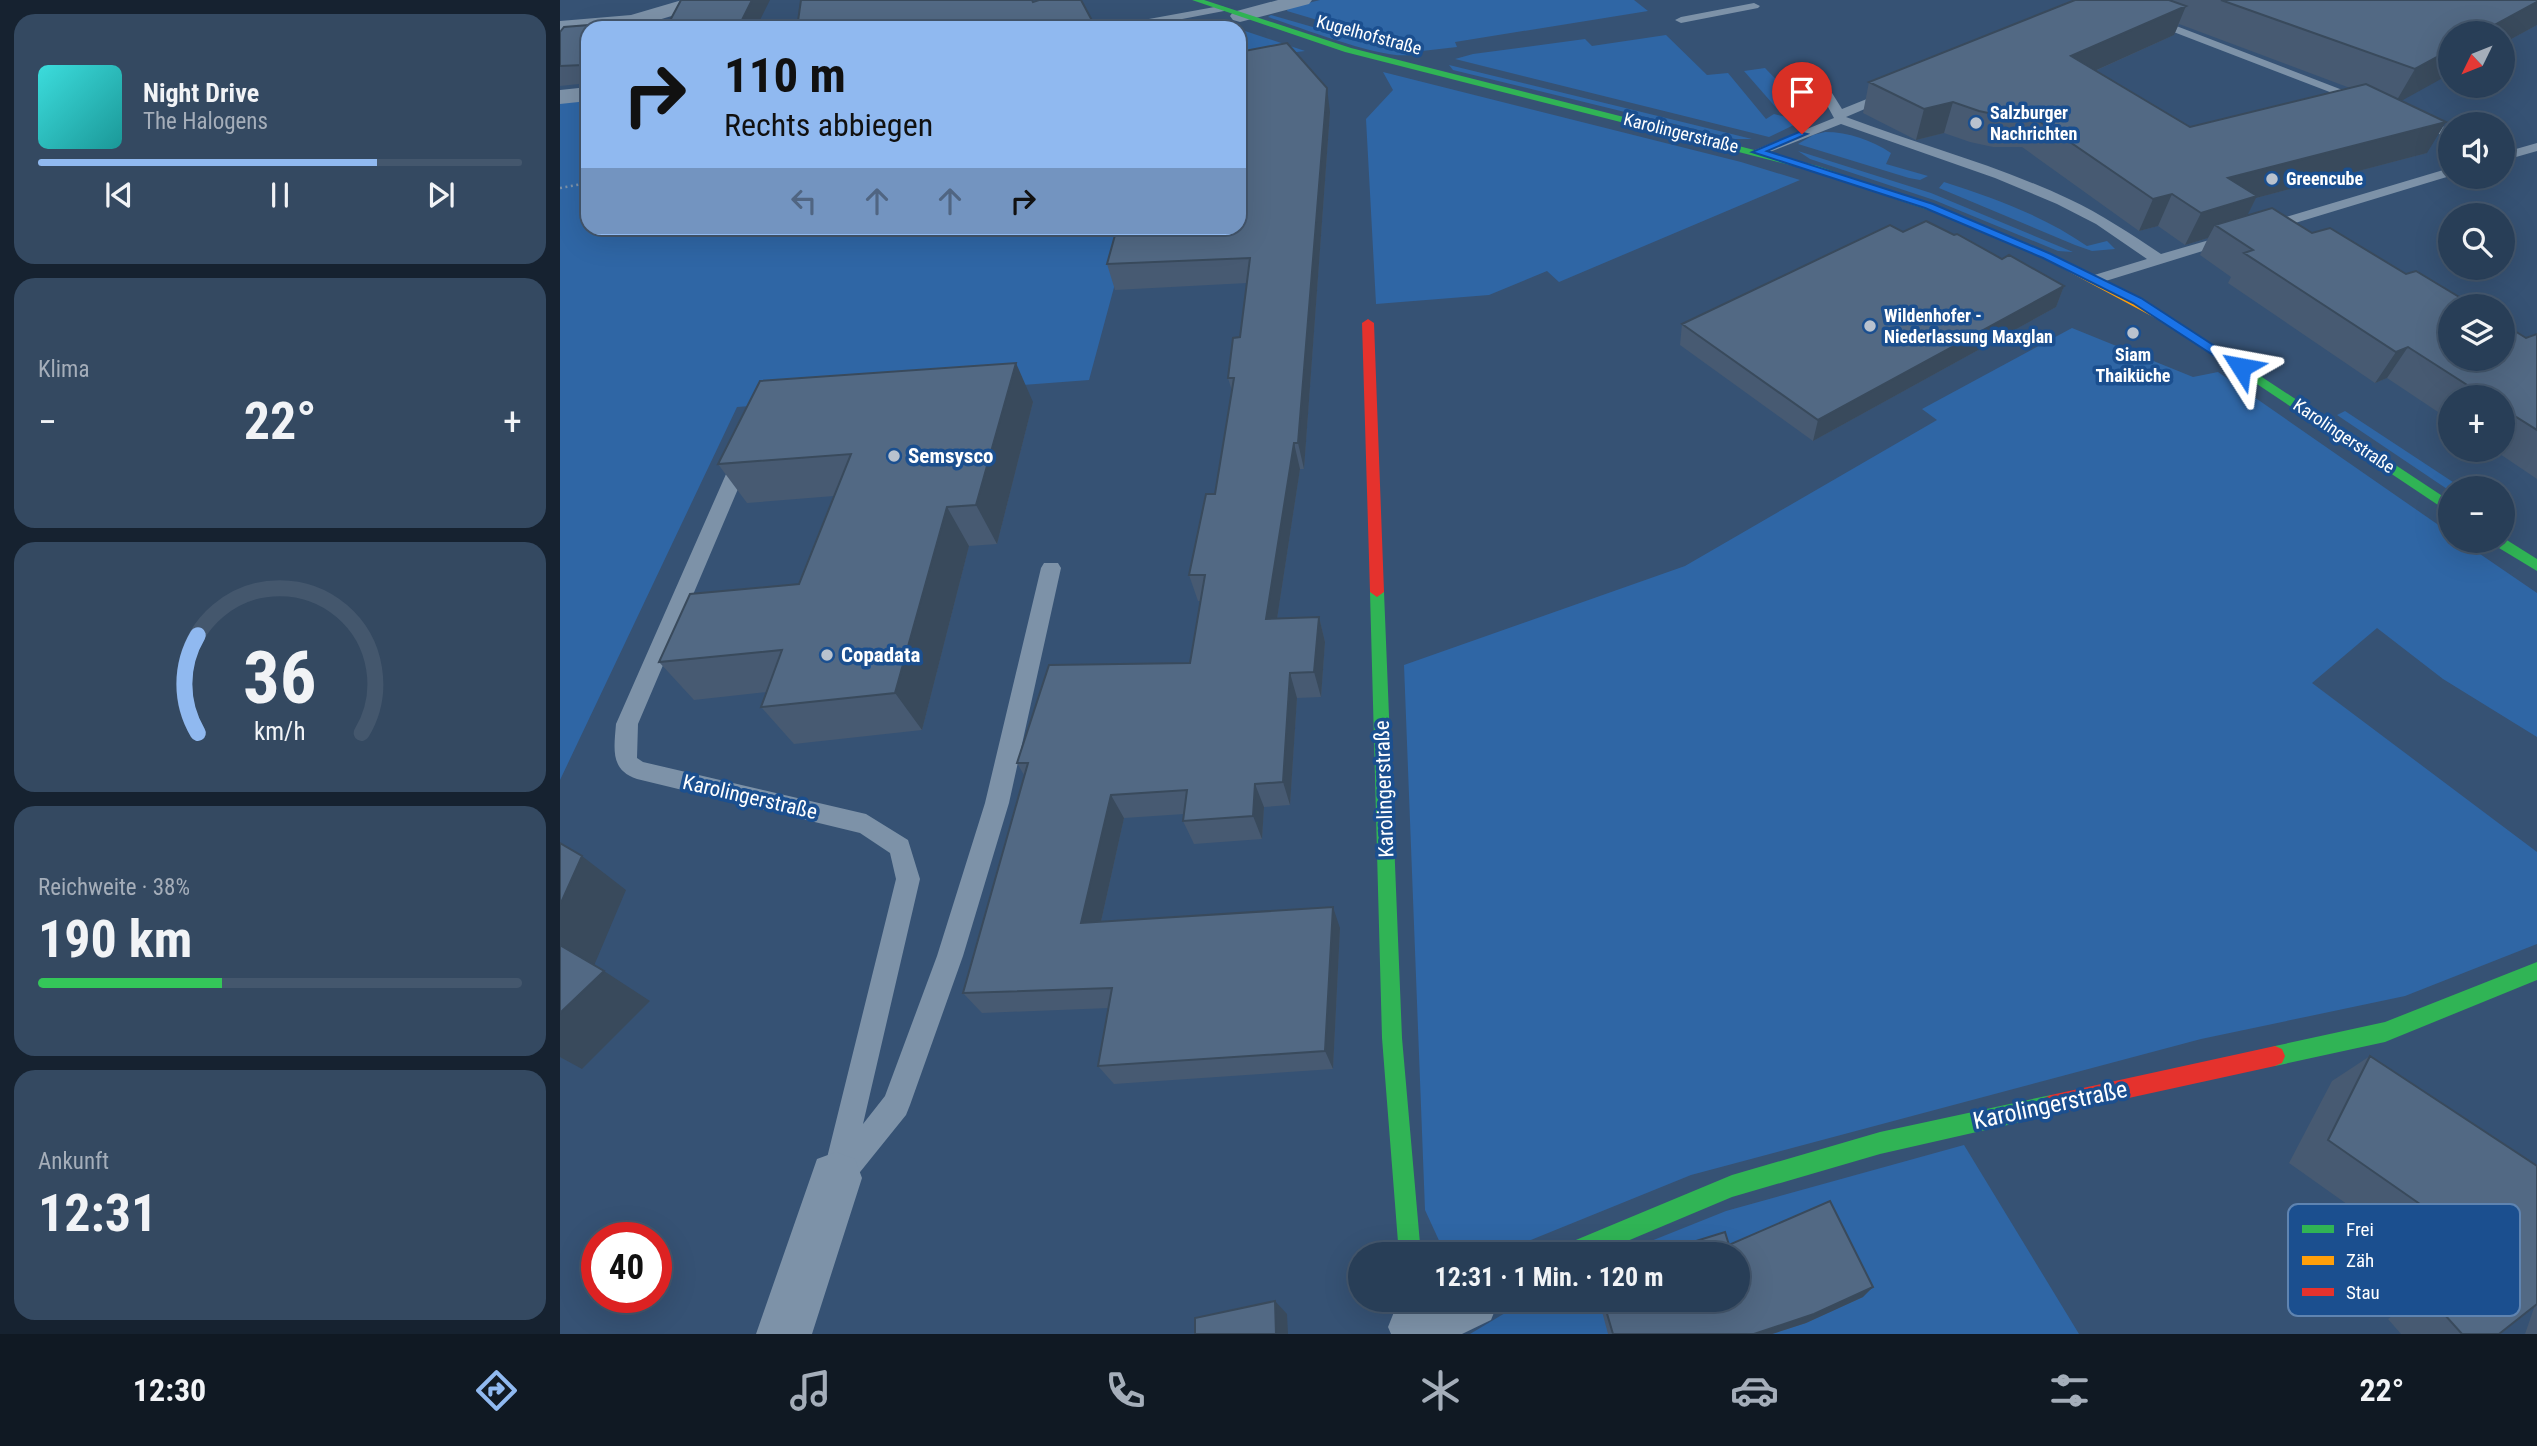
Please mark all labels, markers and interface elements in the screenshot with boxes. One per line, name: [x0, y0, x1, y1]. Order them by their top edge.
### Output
street label: Kugelhofstraße: [1314, 10, 1424, 59]
north arrow: [2438, 21, 2515, 98]
map controls: [2438, 21, 2515, 553]
text: 110 m: [724, 47, 846, 104]
icon: right: [609, 49, 700, 140]
pin: [1772, 62, 1832, 134]
icon: arrive: [1783, 73, 1821, 111]
text: Night Drive: [143, 78, 259, 108]
place label: Salzburger Nachrichten: [1990, 102, 2077, 144]
text: Rechts abbiegen: [724, 106, 933, 144]
text: The Halogens: [143, 108, 268, 135]
street label: Karolingerstraße: [1621, 108, 1741, 157]
button: sound: [2438, 112, 2515, 189]
marker: Salzburger Nachrichten: [1968, 115, 1984, 131]
place label: Greencube: [2286, 168, 2363, 189]
marker: Greencube: [2264, 171, 2280, 187]
icon: previous: [100, 176, 138, 214]
icon: pause: [261, 176, 299, 214]
icon: next: [422, 176, 460, 214]
icon: left: [785, 182, 823, 220]
icon: ahead: [858, 182, 896, 220]
icon: ahead: [931, 182, 969, 220]
icon: right: [1004, 182, 1042, 220]
button: search: [2438, 203, 2515, 280]
button: layers: [2438, 294, 2515, 371]
place label: Wildenhofer - Niederlassung Maxglan: [1884, 305, 2053, 347]
marker: Wildenhofer - Niederlassung Maxglan: [1862, 318, 1878, 334]
marker: Siam Thaiküche: [2125, 325, 2141, 341]
position arrow: [2204, 330, 2278, 404]
place label: Siam Thaiküche: [2096, 344, 2171, 386]
text: Klima: [38, 356, 89, 383]
button: +: [2438, 385, 2515, 462]
text: 22°: [244, 391, 316, 452]
street label: Karolingerstraße: [2290, 394, 2399, 477]
text: −: [38, 400, 57, 444]
text: +: [503, 400, 522, 444]
place label: Semsysco: [908, 444, 994, 468]
marker: Semsysco: [886, 448, 902, 464]
button: −: [2438, 476, 2515, 553]
text: 36: [243, 635, 317, 721]
place label: Copadata: [841, 643, 920, 667]
marker: Copadata: [819, 647, 835, 663]
text: km/h: [254, 717, 306, 746]
street label: Karolingerstraße: [1370, 720, 1398, 858]
street label: Karolingerstraße: [680, 770, 820, 824]
text: Reichweite · 38%: [38, 874, 190, 901]
text: 190 km: [38, 909, 192, 970]
street label: Karolingerstraße: [1970, 1075, 2130, 1135]
text: Ankunft: [38, 1148, 109, 1175]
text: 12:31: [38, 1183, 157, 1244]
legend: [2288, 1204, 2520, 1316]
text: Frei: [2346, 1218, 2374, 1241]
speed limit sign: 40: [581, 1222, 672, 1313]
text: Zäh: [2346, 1249, 2374, 1272]
text: 12:31 · 1 Min. · 120 m: [1435, 1262, 1663, 1292]
text: Stau: [2346, 1281, 2380, 1304]
icon: directions: [472, 1366, 521, 1415]
icon: music: [786, 1366, 835, 1415]
icon: phone: [1101, 1366, 1150, 1415]
icon: climate: [1416, 1366, 1465, 1415]
icon: car: [1730, 1366, 1779, 1415]
icon: filters: [2045, 1366, 2094, 1415]
text: 12:30: [133, 1371, 206, 1409]
text: 22°: [2359, 1371, 2404, 1409]

